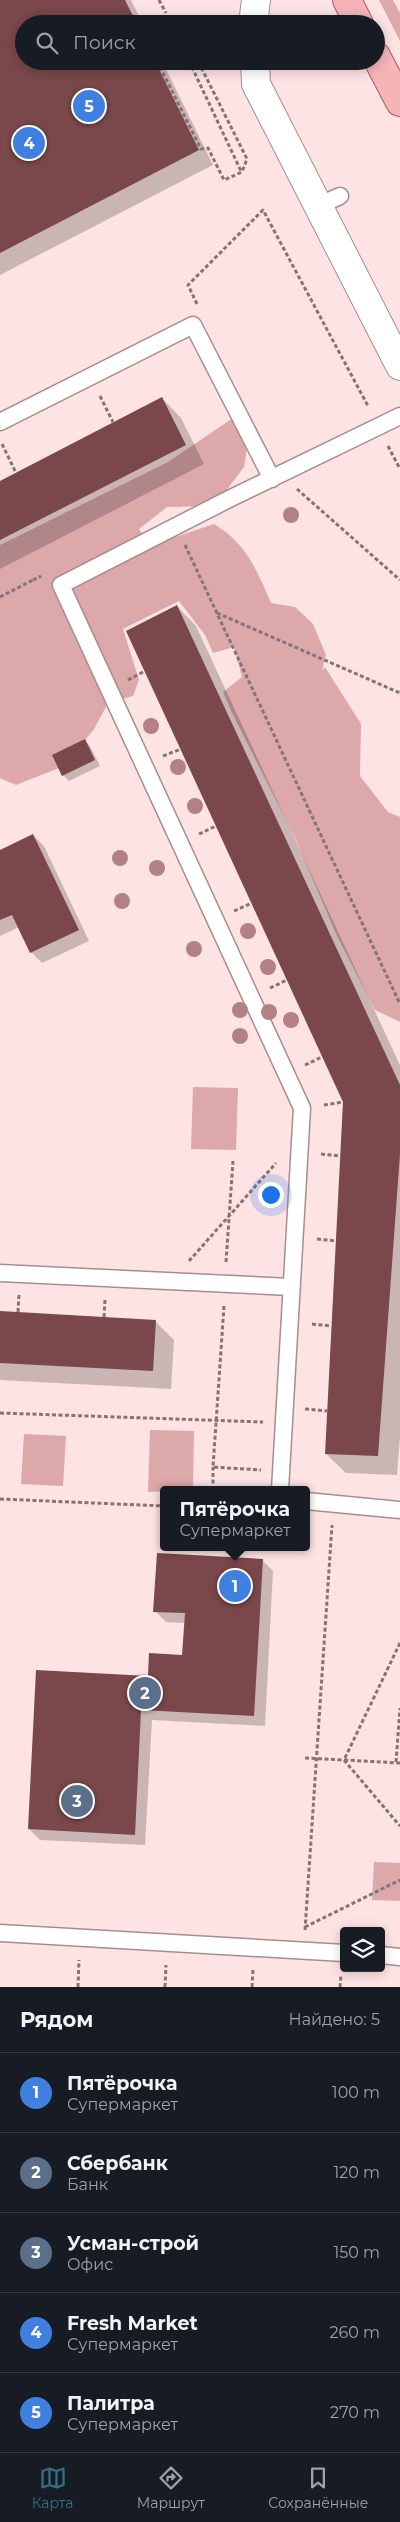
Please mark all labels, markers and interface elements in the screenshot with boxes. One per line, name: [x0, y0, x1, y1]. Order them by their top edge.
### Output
search box: [15, 15, 385, 70]
icon: search: [33, 29, 61, 57]
text: Поиск: [73, 31, 136, 54]
pin: 5: [73, 87, 105, 125]
pin: 4: [13, 124, 45, 162]
your location: [258, 1182, 284, 1208]
popup: [160, 1486, 310, 1551]
text: Пятёрочка: [179, 1498, 290, 1521]
text: Супермаркет: [179, 1521, 291, 1540]
pin: 1: [219, 1567, 251, 1605]
pin: 2: [129, 1674, 161, 1712]
pin: 3: [61, 1782, 93, 1820]
map controls: [340, 1927, 385, 1972]
button: layers: [340, 1927, 385, 1972]
text: Рядом: [20, 2007, 93, 2032]
text: Найдено: 5: [289, 2010, 380, 2029]
text: Пятёрочка: [67, 2072, 177, 2095]
text: 1: [33, 2083, 39, 2102]
text: 100 m: [332, 2083, 380, 2102]
text: Супермаркет: [67, 2095, 178, 2114]
text: Сбербанк: [67, 2152, 168, 2175]
text: 2: [31, 2163, 41, 2182]
text: 120 m: [333, 2163, 380, 2182]
text: Банк: [67, 2175, 108, 2194]
text: Усман-строй: [67, 2232, 199, 2255]
text: 3: [31, 2243, 41, 2262]
text: 150 m: [333, 2243, 380, 2262]
text: Офис: [67, 2255, 113, 2274]
text: Fresh Market: [67, 2312, 198, 2335]
text: 4: [30, 2323, 42, 2342]
text: 260 m: [329, 2323, 380, 2342]
text: Супермаркет: [67, 2335, 178, 2354]
text: Палитра: [67, 2392, 155, 2415]
text: 5: [31, 2403, 41, 2422]
text: 270 m: [330, 2403, 380, 2422]
text: Супермаркет: [67, 2415, 178, 2434]
tab: Карта: [32, 2464, 74, 2512]
tab: Маршрут: [137, 2464, 205, 2512]
tab: Сохранённые: [268, 2464, 368, 2512]

